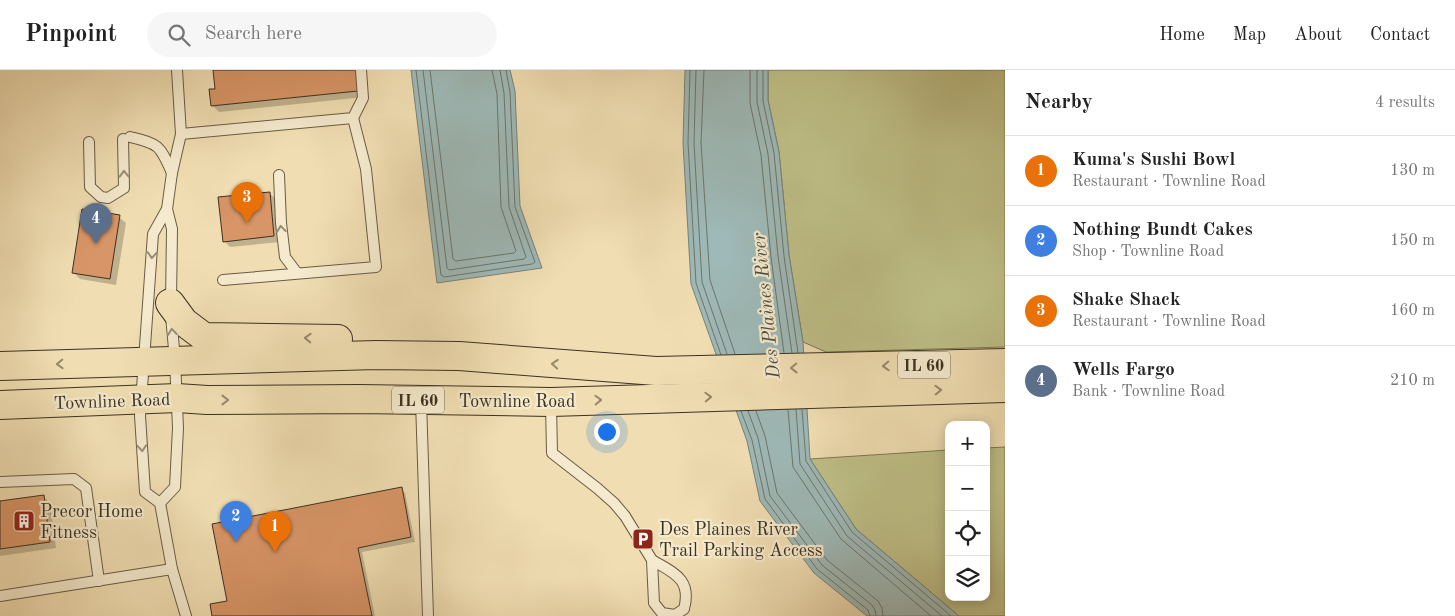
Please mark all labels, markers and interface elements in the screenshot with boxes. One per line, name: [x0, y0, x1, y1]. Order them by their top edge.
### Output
search box: [147, 12, 497, 57]
icon: search: [165, 21, 193, 49]
text: Pinpoint: [25, 23, 117, 47]
text: Search here: [205, 25, 302, 44]
text: Home: [1159, 26, 1205, 44]
text: Map: [1233, 26, 1266, 44]
text: About: [1294, 26, 1342, 44]
text: Contact: [1370, 26, 1430, 44]
text: Nearby: [1025, 92, 1093, 113]
text: 4 results: [1375, 95, 1435, 111]
text: Kuma's Sushi Bowl: [1072, 151, 1235, 170]
text: 1: [1036, 163, 1046, 179]
text: 130 m: [1390, 163, 1435, 179]
one-way arrow: [118, 169, 129, 177]
text: Restaurant · Townline Road: [1072, 174, 1266, 190]
pin: 3: [231, 182, 263, 223]
pin: 4: [80, 203, 112, 244]
text: Nothing Bundt Cakes: [1072, 221, 1253, 240]
one-way arrow: [276, 224, 287, 232]
water label: Des Plaines River: [750, 231, 785, 381]
text: 2: [1036, 233, 1046, 249]
text: 150 m: [1390, 233, 1435, 249]
text: Shop · Townline Road: [1072, 244, 1224, 260]
one-way arrow: [147, 251, 158, 259]
text: Shake Shack: [1072, 291, 1181, 310]
text: 3: [1036, 303, 1046, 319]
text: 160 m: [1390, 303, 1435, 319]
text: Restaurant · Townline Road: [1072, 314, 1266, 330]
one-way arrow: [167, 328, 178, 336]
one-way arrow: [304, 333, 312, 343]
road number: IL 60: [898, 352, 950, 378]
one-way arrow: [56, 358, 64, 369]
one-way arrow: [551, 358, 559, 369]
one-way arrow: [882, 361, 890, 371]
text: Wells Fargo: [1072, 361, 1175, 380]
one-way arrow: [790, 363, 798, 374]
text: 4: [1036, 373, 1046, 389]
text: 210 m: [1390, 373, 1435, 389]
text: Bank · Townline Road: [1072, 384, 1225, 400]
one-way arrow: [934, 385, 942, 396]
road number: IL 60: [392, 386, 444, 414]
street label: Townline Road: [53, 391, 171, 413]
one-way arrow: [704, 392, 712, 402]
street label: Townline Road: [459, 393, 575, 411]
one-way arrow: [222, 395, 230, 405]
one-way arrow: [594, 395, 602, 406]
your location: [594, 419, 620, 445]
map controls: [945, 421, 990, 601]
button: +: [945, 421, 990, 466]
one-way arrow: [137, 445, 148, 453]
button: −: [945, 466, 990, 511]
pin: 2: [220, 501, 252, 542]
place label: Precor Home Fitness: [40, 503, 143, 542]
building icon: Precor Home Fitness: [12, 509, 36, 533]
pin: 1: [259, 511, 291, 552]
button: locate: [945, 511, 990, 556]
place label: Des Plaines River Trail Parking Access: [659, 521, 823, 560]
parking icon: Des Plaines River Trail Parking Access: [631, 527, 655, 551]
button: layers: [945, 556, 990, 601]

